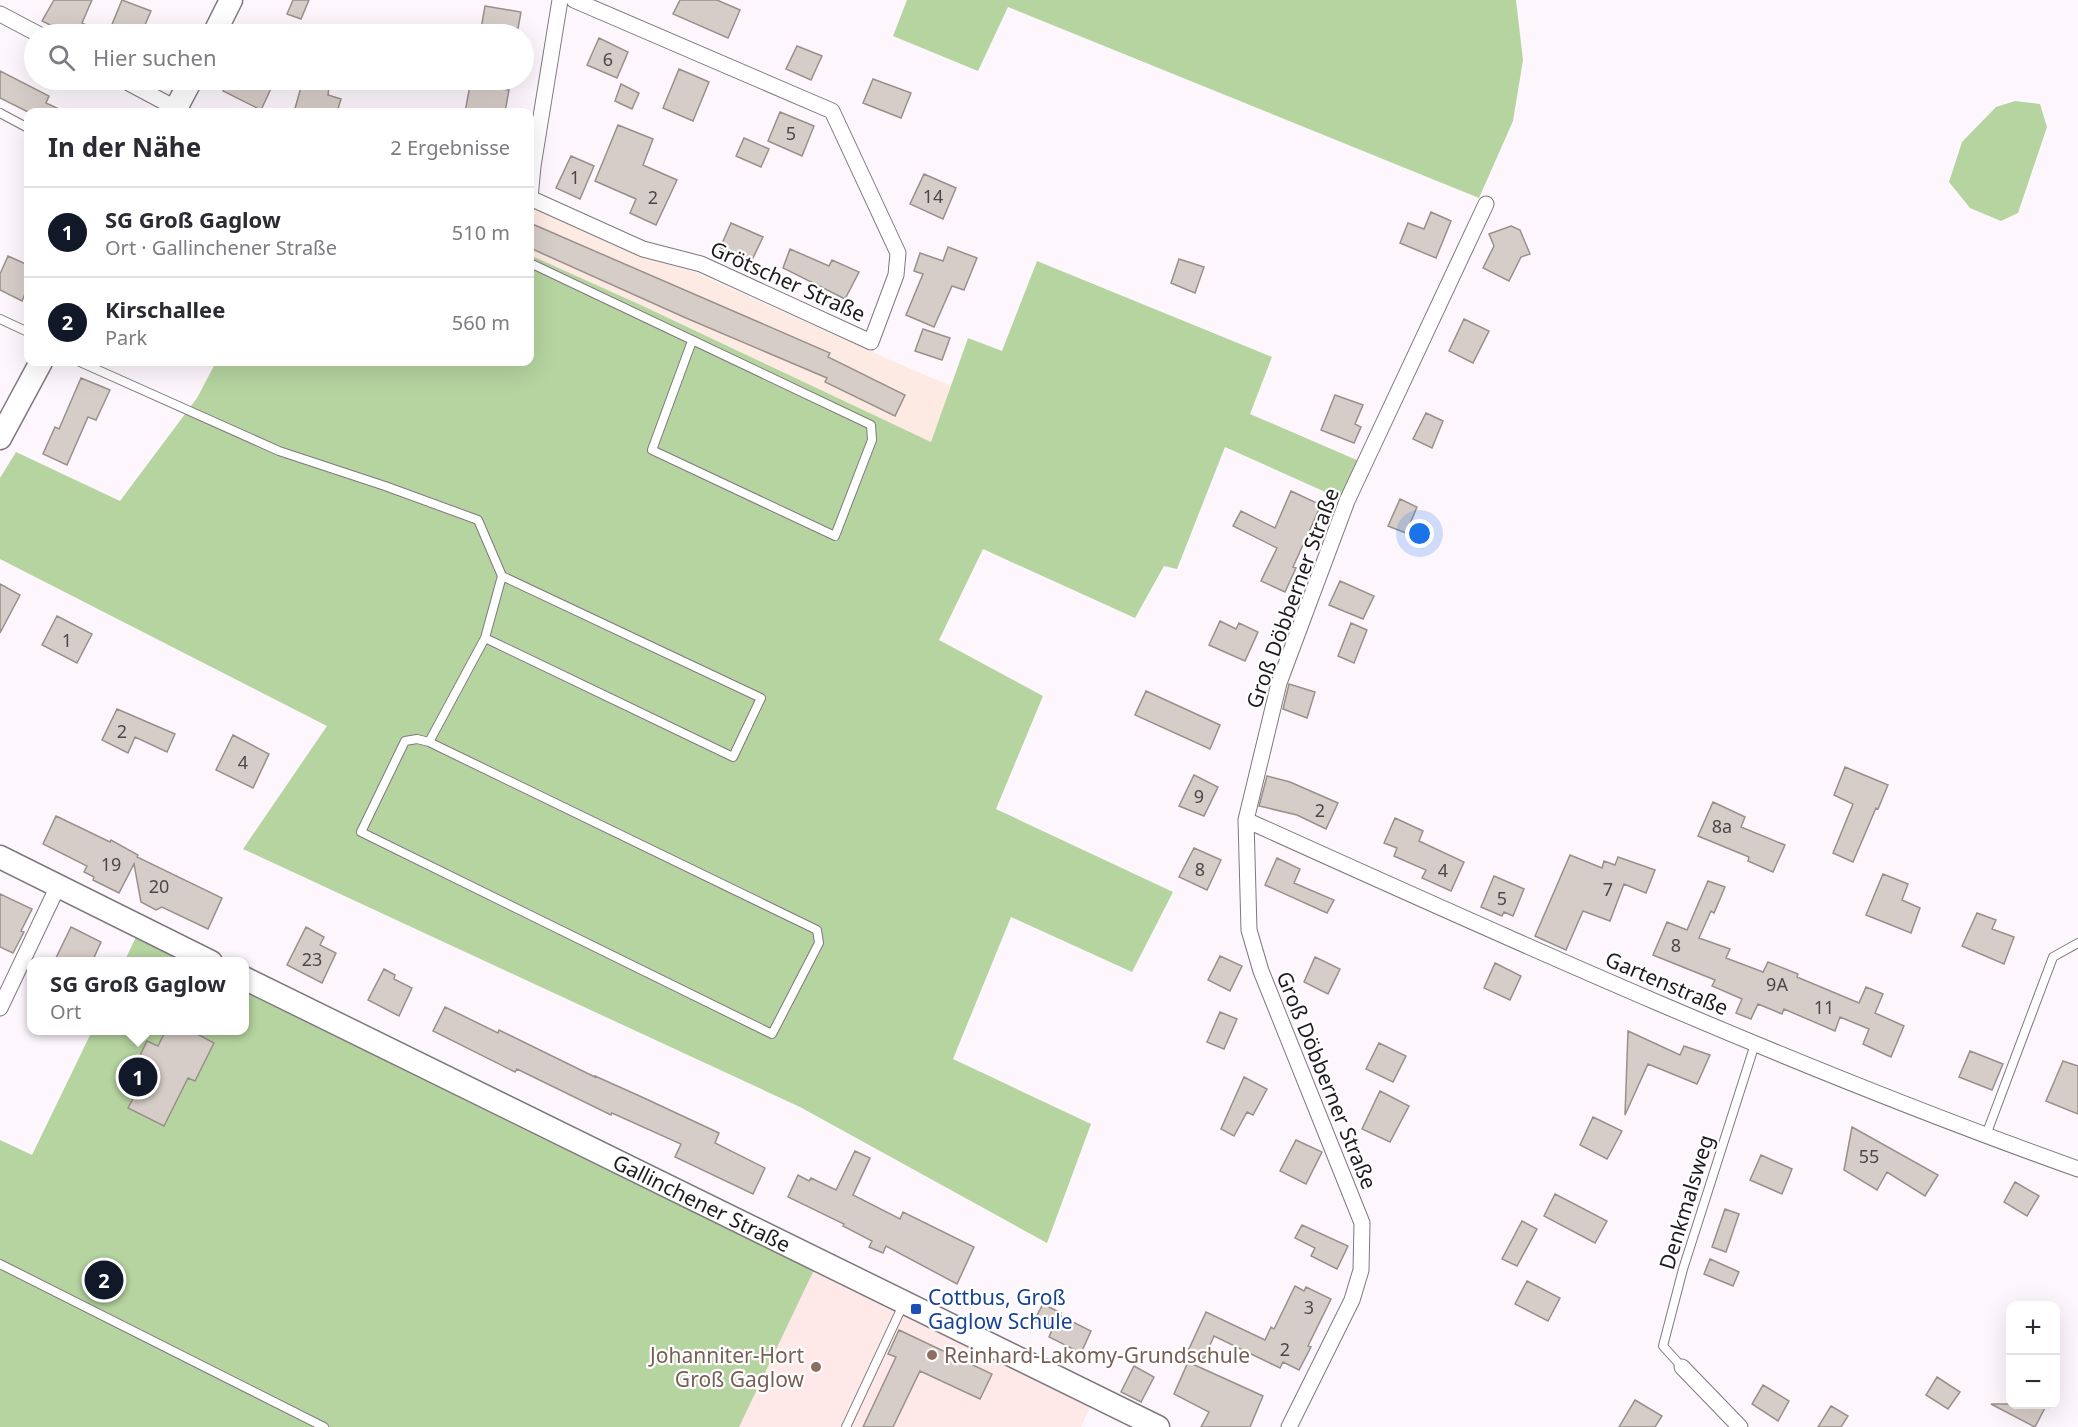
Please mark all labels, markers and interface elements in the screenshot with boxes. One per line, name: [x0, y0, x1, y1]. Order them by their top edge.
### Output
search box: [24, 24, 534, 90]
icon: search: [45, 41, 78, 74]
text: Hier suchen: [93, 42, 217, 72]
house number: 6: [603, 47, 613, 71]
house number: 5: [786, 121, 796, 145]
text: In der Nähe: [48, 129, 201, 165]
text: 2 Ergebnisse: [390, 134, 510, 161]
house number: 1: [570, 165, 580, 189]
house number: 14: [923, 184, 943, 208]
house number: 2: [648, 185, 658, 209]
text: SG Groß Gaglow: [105, 204, 281, 234]
text: 1: [62, 219, 73, 246]
text: 510 m: [452, 219, 510, 246]
text: Ort · Gallinchener Straße: [105, 234, 337, 261]
street label: Grötscher Straße: [706, 234, 870, 328]
text: Kirschallee: [105, 294, 225, 324]
text: 2: [62, 309, 73, 336]
text: 560 m: [452, 309, 510, 336]
text: Park: [105, 324, 147, 351]
street label: Groß Döbberner Straße: [1239, 484, 1345, 712]
your location: [1405, 519, 1434, 548]
house number: 1: [62, 628, 72, 652]
house number: 2: [117, 719, 127, 743]
house number: 4: [238, 750, 248, 774]
house number: 9: [1194, 784, 1204, 808]
house number: 2: [1315, 798, 1325, 822]
house number: 8a: [1712, 814, 1732, 838]
house number: 19: [101, 852, 121, 876]
house number: 8: [1195, 857, 1205, 881]
house number: 4: [1438, 858, 1448, 882]
house number: 20: [149, 874, 169, 898]
house number: 7: [1603, 877, 1613, 901]
house number: 5: [1497, 886, 1507, 910]
house number: 8: [1671, 933, 1681, 957]
street label: Gartenstraße: [1601, 945, 1733, 1021]
house number: 23: [302, 947, 322, 971]
popup: [27, 957, 249, 1035]
street label: Groß Döbberner Straße: [1270, 967, 1384, 1193]
text: SG Groß Gaglow: [50, 968, 226, 998]
house number: 9A: [1766, 972, 1788, 996]
house number: 11: [1814, 995, 1834, 1019]
text: Ort: [50, 998, 81, 1025]
pin: 1: [118, 1054, 158, 1100]
street label: Denkmalsweg: [1652, 1131, 1720, 1273]
house number: 55: [1859, 1144, 1879, 1168]
street label: Gallinchener Straße: [608, 1147, 795, 1258]
pin: 2: [84, 1258, 124, 1302]
place label: Cottbus, Groß Gaglow Schule: [928, 1283, 1072, 1335]
house number: 3: [1304, 1295, 1314, 1319]
map controls: [2006, 1301, 2060, 1409]
button: +: [2006, 1301, 2060, 1355]
marker: Cottbus, Groß Gaglow Schule: [909, 1302, 923, 1316]
house number: 2: [1280, 1337, 1290, 1361]
place label: Johanniter-Hort Groß Gaglow: [648, 1341, 804, 1393]
place label: Reinhard-Lakomy-Grundschule: [944, 1341, 1250, 1369]
marker: Reinhard-Lakomy-Grundschule: [925, 1348, 939, 1362]
button: −: [2006, 1355, 2060, 1409]
marker: Johanniter-Hort Groß Gaglow: [809, 1360, 823, 1374]

